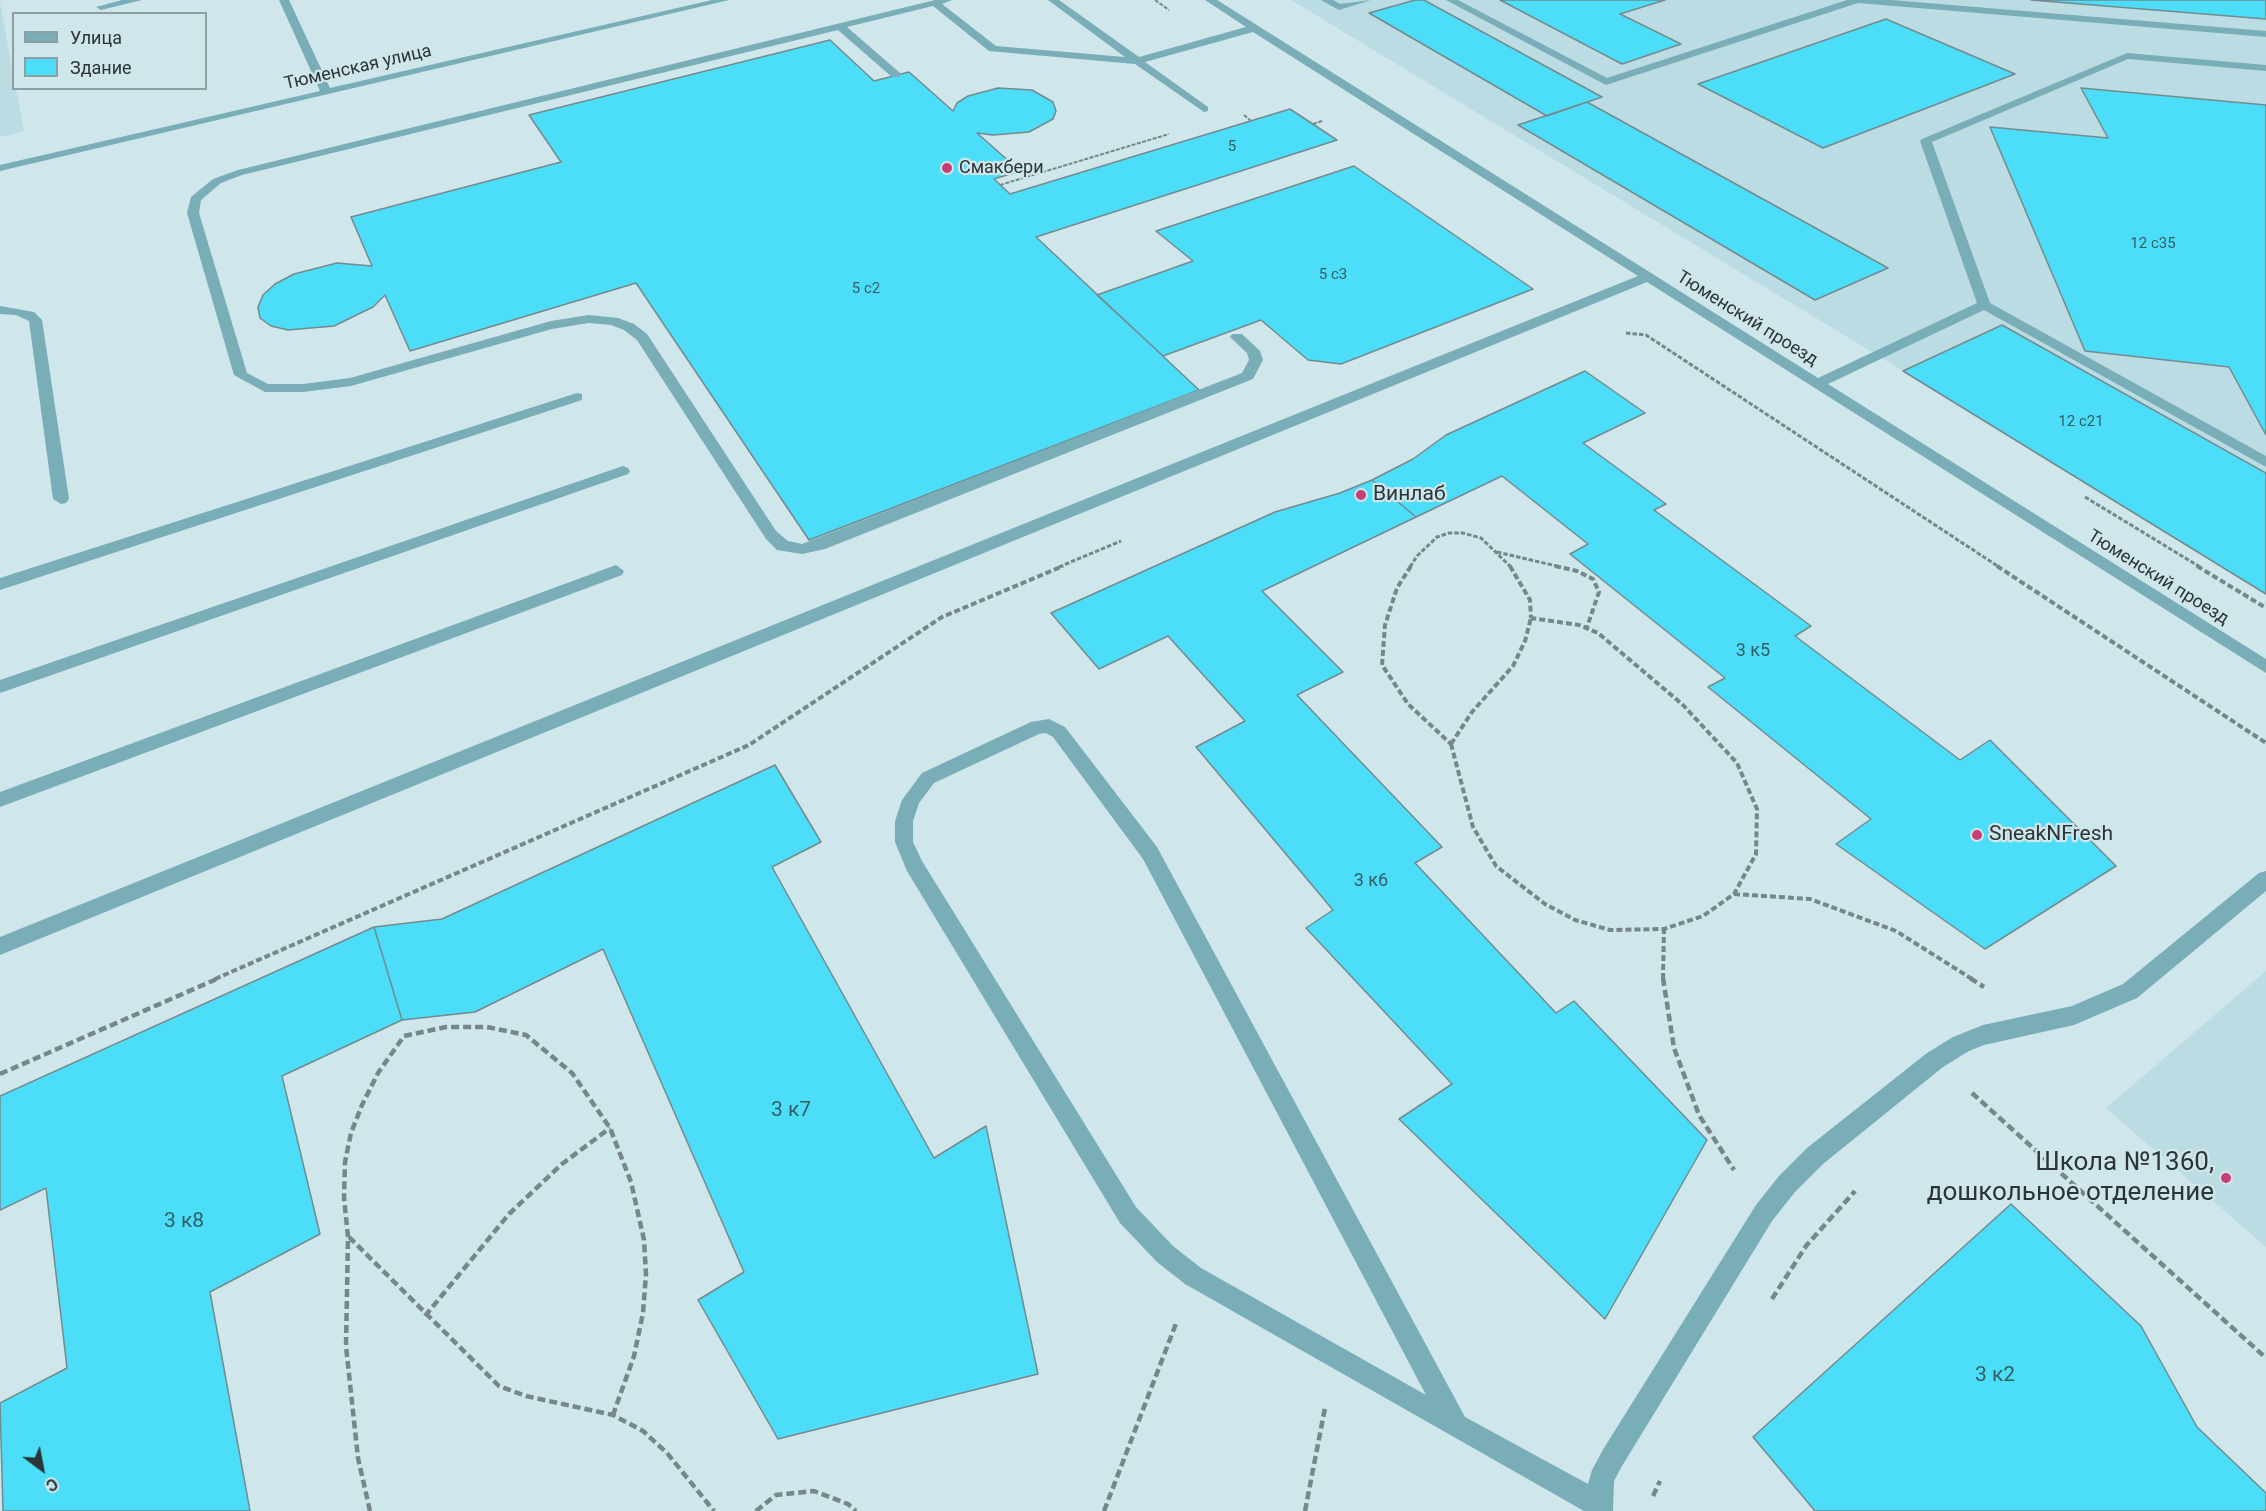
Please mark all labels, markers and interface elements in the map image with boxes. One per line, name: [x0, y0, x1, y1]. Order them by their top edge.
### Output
legend: [12, 12, 207, 90]
text: Улица: [70, 27, 122, 48]
street label: Тюменская улица: [282, 41, 434, 95]
text: Здание: [70, 57, 132, 78]
house number: 5: [1228, 138, 1236, 156]
place label: Смакбери: [959, 157, 1044, 179]
marker: Смакбери: [940, 161, 954, 175]
house number: 12 с35: [2130, 235, 2176, 253]
house number: 5 с3: [1319, 266, 1347, 284]
street label: Тюменский проезд: [1672, 267, 1822, 371]
house number: 5 с2: [852, 280, 880, 298]
house number: 12 с21: [2058, 413, 2104, 431]
place label: Винлаб: [1373, 482, 1445, 508]
marker: Винлаб: [1354, 488, 1368, 502]
street label: Тюменский проезд: [2083, 526, 2233, 630]
house number: 3 к5: [1736, 640, 1770, 662]
place label: SneakNFresh: [1989, 822, 2113, 848]
marker: SneakNFresh: [1970, 828, 1984, 842]
house number: 3 к6: [1354, 870, 1388, 892]
house number: 3 к7: [771, 1098, 811, 1124]
place label: Школа №1360, дошкольное отделение: [1927, 1147, 2214, 1208]
marker: Школа №1360, дошкольное отделение: [2219, 1171, 2233, 1185]
house number: 3 к8: [164, 1209, 204, 1235]
house number: 3 к2: [1975, 1363, 2015, 1389]
north arrow: [12, 1439, 72, 1499]
text: С: [42, 1474, 61, 1496]

